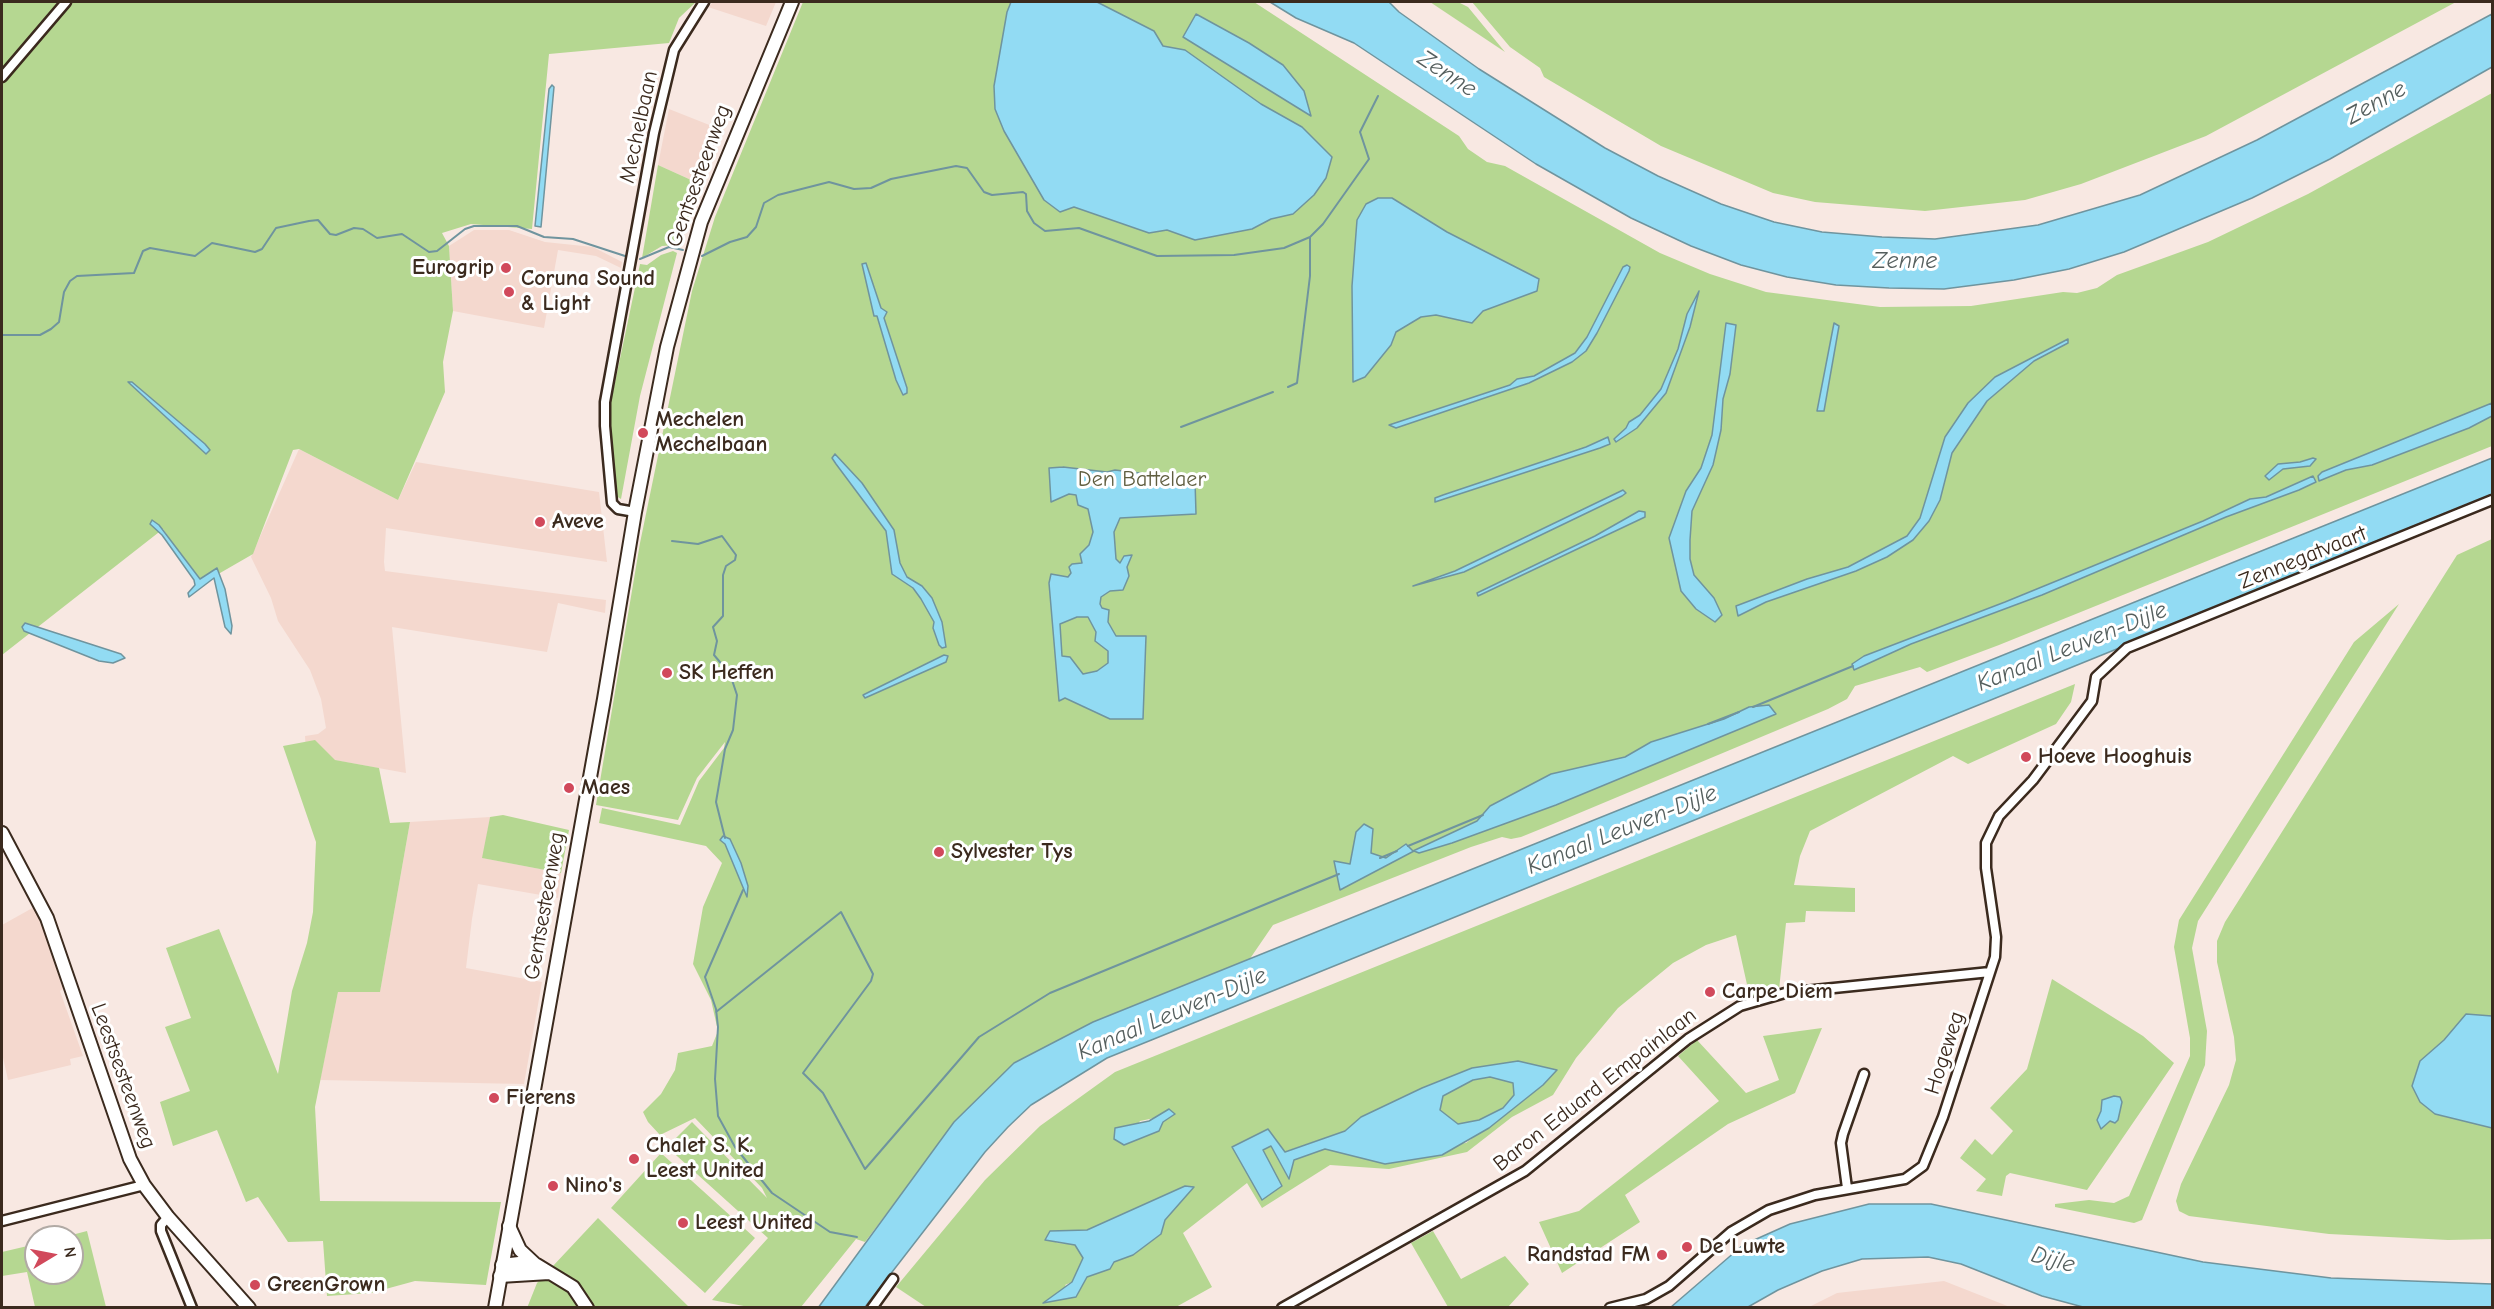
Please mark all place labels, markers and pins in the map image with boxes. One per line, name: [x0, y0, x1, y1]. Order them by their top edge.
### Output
place label: Eurogrip: [412, 255, 494, 281]
marker: Eurogrip: [499, 261, 513, 275]
place label: Coruna Sound & Light: [521, 266, 655, 318]
marker: Coruna Sound & Light: [502, 285, 516, 299]
place label: Mechelen Mechelbaan: [655, 407, 767, 458]
marker: Mechelen Mechelbaan: [636, 426, 650, 440]
place label: Aveve: [552, 509, 604, 535]
marker: Aveve: [533, 515, 547, 529]
place label: SK Heffen: [679, 660, 774, 686]
marker: SK Heffen: [660, 666, 674, 680]
place label: Hoeve Hooghuis: [2038, 744, 2192, 770]
marker: Hoeve Hooghuis: [2019, 750, 2033, 764]
place label: Maes: [581, 775, 630, 801]
marker: Maes: [562, 781, 576, 795]
place label: Sylvester Tys: [951, 839, 1073, 865]
marker: Sylvester Tys: [932, 845, 946, 859]
place label: Carpe Diem: [1722, 979, 1833, 1005]
marker: Carpe Diem: [1703, 985, 1717, 999]
place label: Fierens: [506, 1085, 575, 1111]
marker: Fierens: [487, 1091, 501, 1105]
place label: Chalet S. K. Leest United: [646, 1133, 764, 1184]
marker: Chalet S. K. Leest United: [627, 1152, 641, 1166]
place label: Nino's: [565, 1173, 622, 1199]
marker: Nino's: [546, 1179, 560, 1193]
place label: Leest United: [695, 1210, 813, 1236]
marker: Leest United: [676, 1216, 690, 1230]
place label: De Luwte: [1699, 1234, 1785, 1260]
marker: De Luwte: [1680, 1240, 1694, 1254]
place label: Randstad FM: [1527, 1242, 1650, 1268]
marker: Randstad FM: [1655, 1248, 1669, 1262]
place label: GreenGrown: [267, 1272, 385, 1298]
marker: GreenGrown: [248, 1278, 262, 1292]

